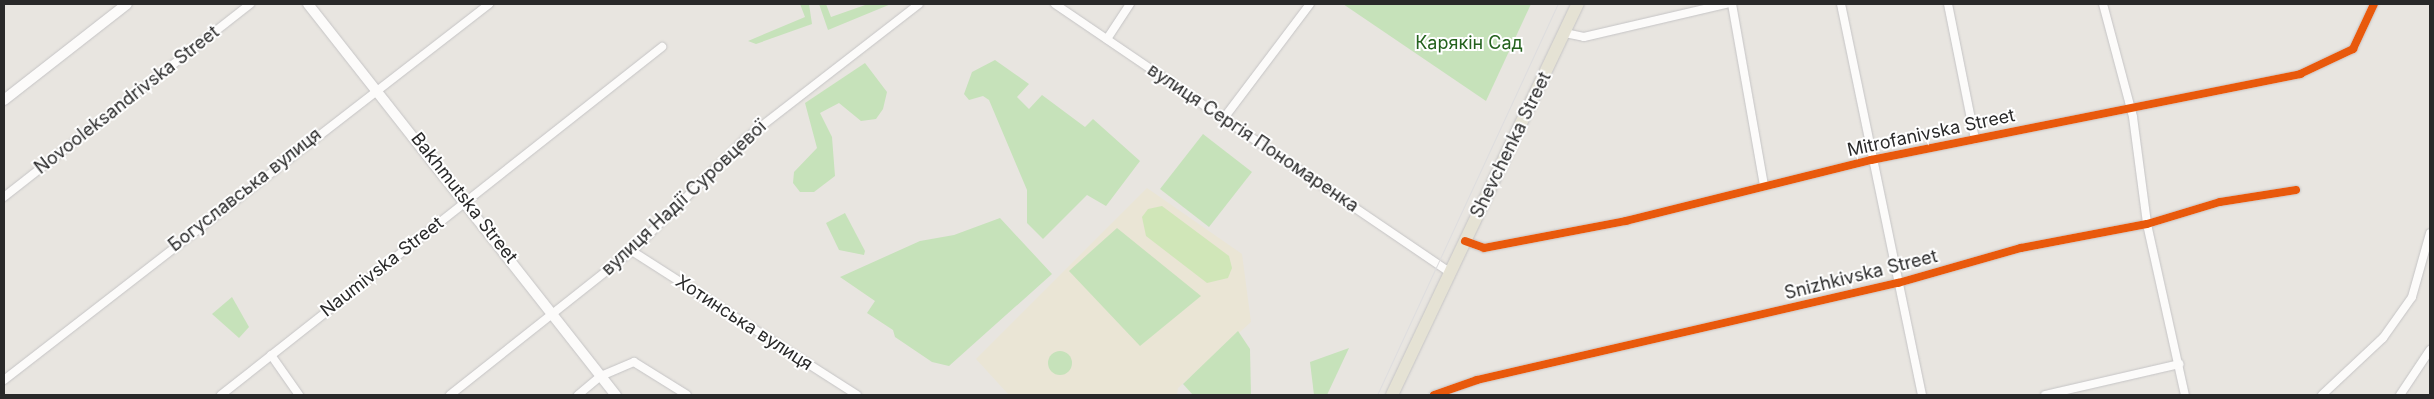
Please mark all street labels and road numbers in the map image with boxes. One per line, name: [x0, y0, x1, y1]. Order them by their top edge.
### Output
street label: Novooleksandrivska Street: [30, 21, 224, 179]
street label: вулиця Сергія Пономаренка: [1143, 59, 1363, 217]
street label: Shevchenka Street: [1466, 68, 1556, 222]
street label: Mitrofanivska Street: [1845, 105, 2017, 161]
street label: вулиця Надії Суровцевої: [597, 116, 771, 280]
street label: Богуславська вулиця: [164, 124, 326, 256]
street label: Bakhmutska Street: [406, 128, 522, 268]
street label: Naumivska Street: [316, 212, 448, 322]
street label: Snizhkivska Street: [1782, 246, 1940, 304]
street label: Хотинська вулиця: [671, 271, 817, 375]

